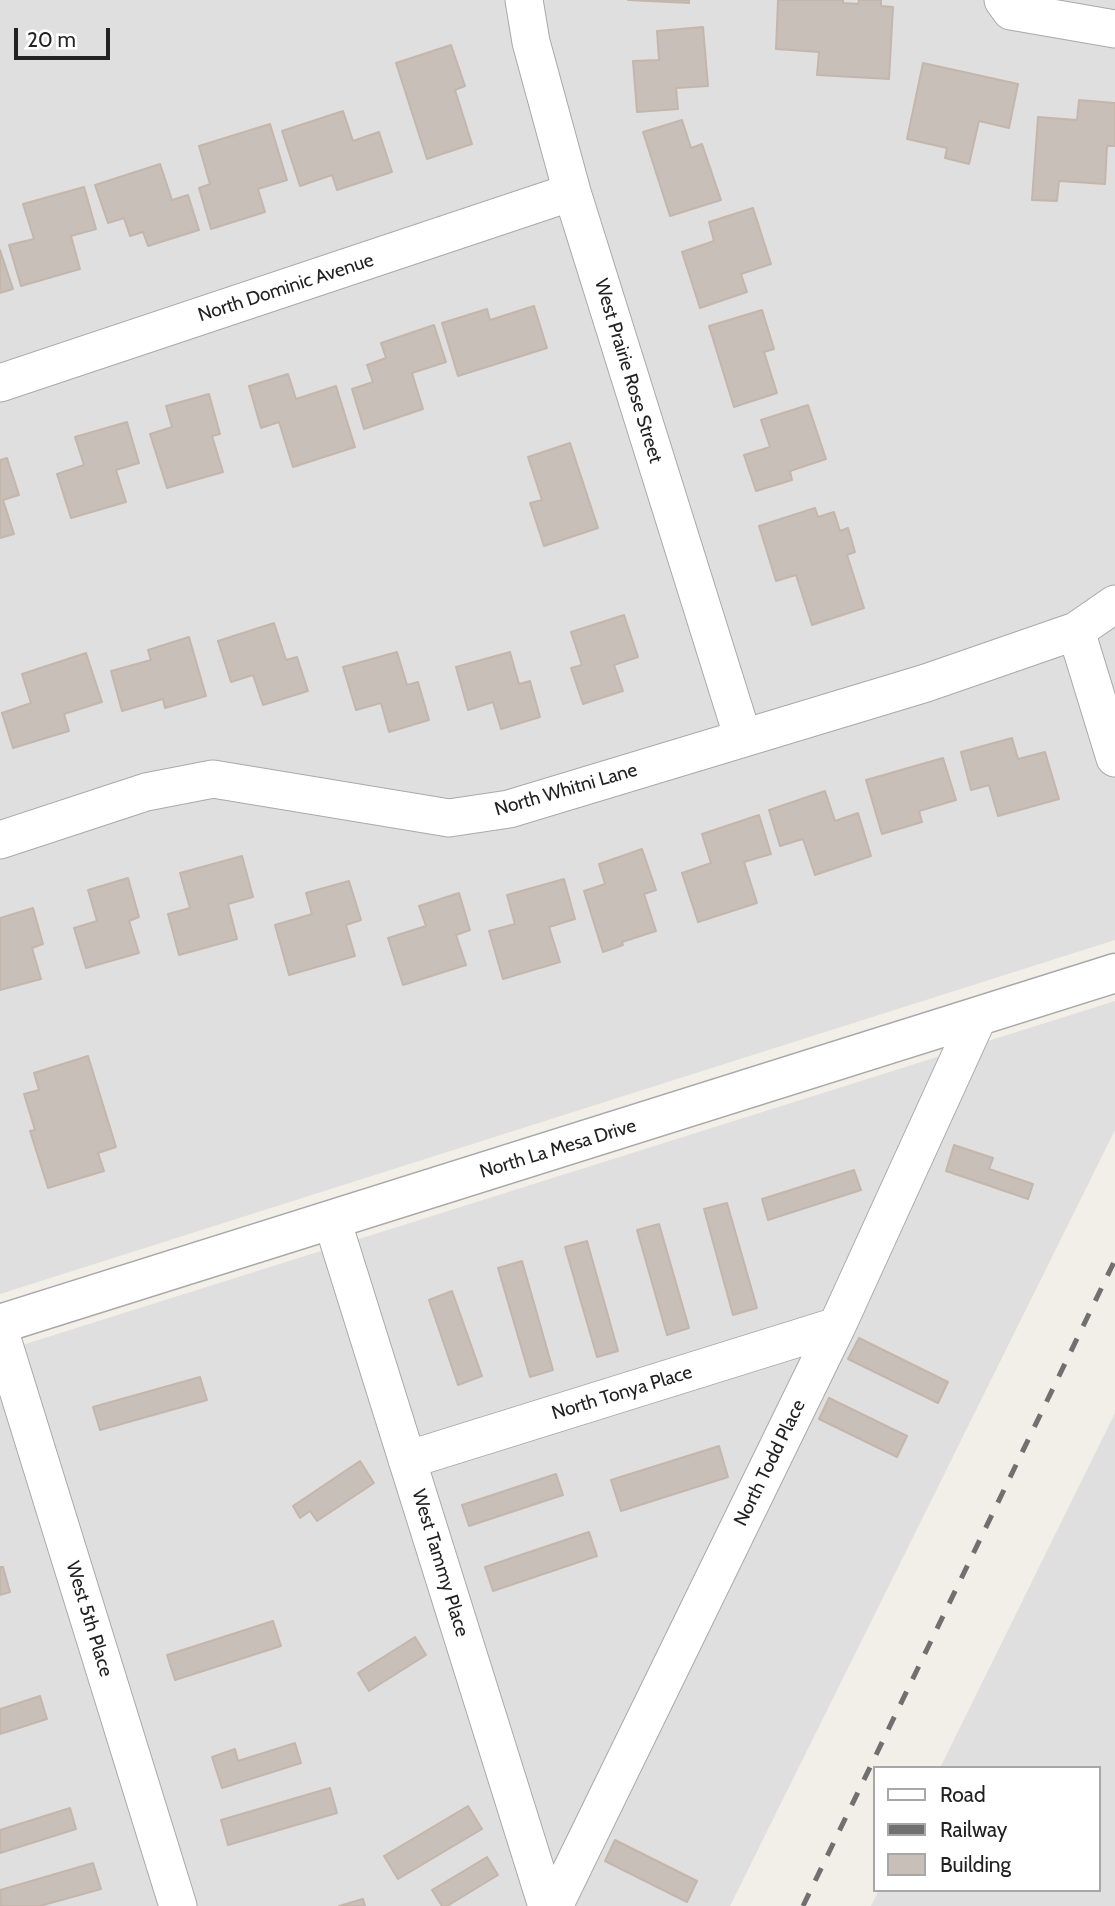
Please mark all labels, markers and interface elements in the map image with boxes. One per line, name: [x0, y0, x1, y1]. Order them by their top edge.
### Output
scale bar: [18, 14, 114, 58]
text: 20 m: [27, 27, 76, 52]
street label: North Dominic Avenue: [195, 249, 377, 327]
street label: West Prairie Rose Street: [589, 276, 667, 466]
street label: North Whitni Lane: [492, 759, 640, 821]
street label: North La Mesa Drive: [477, 1114, 639, 1184]
street label: North Tonya Place: [549, 1361, 695, 1425]
street label: North Todd Place: [730, 1396, 810, 1530]
street label: West Tammy Place: [407, 1486, 473, 1640]
street label: West 5th Place: [61, 1559, 117, 1679]
legend: [874, 1766, 1101, 1892]
text: Road: [940, 1782, 986, 1807]
text: Railway: [940, 1817, 1007, 1842]
text: Building: [940, 1852, 1011, 1877]

